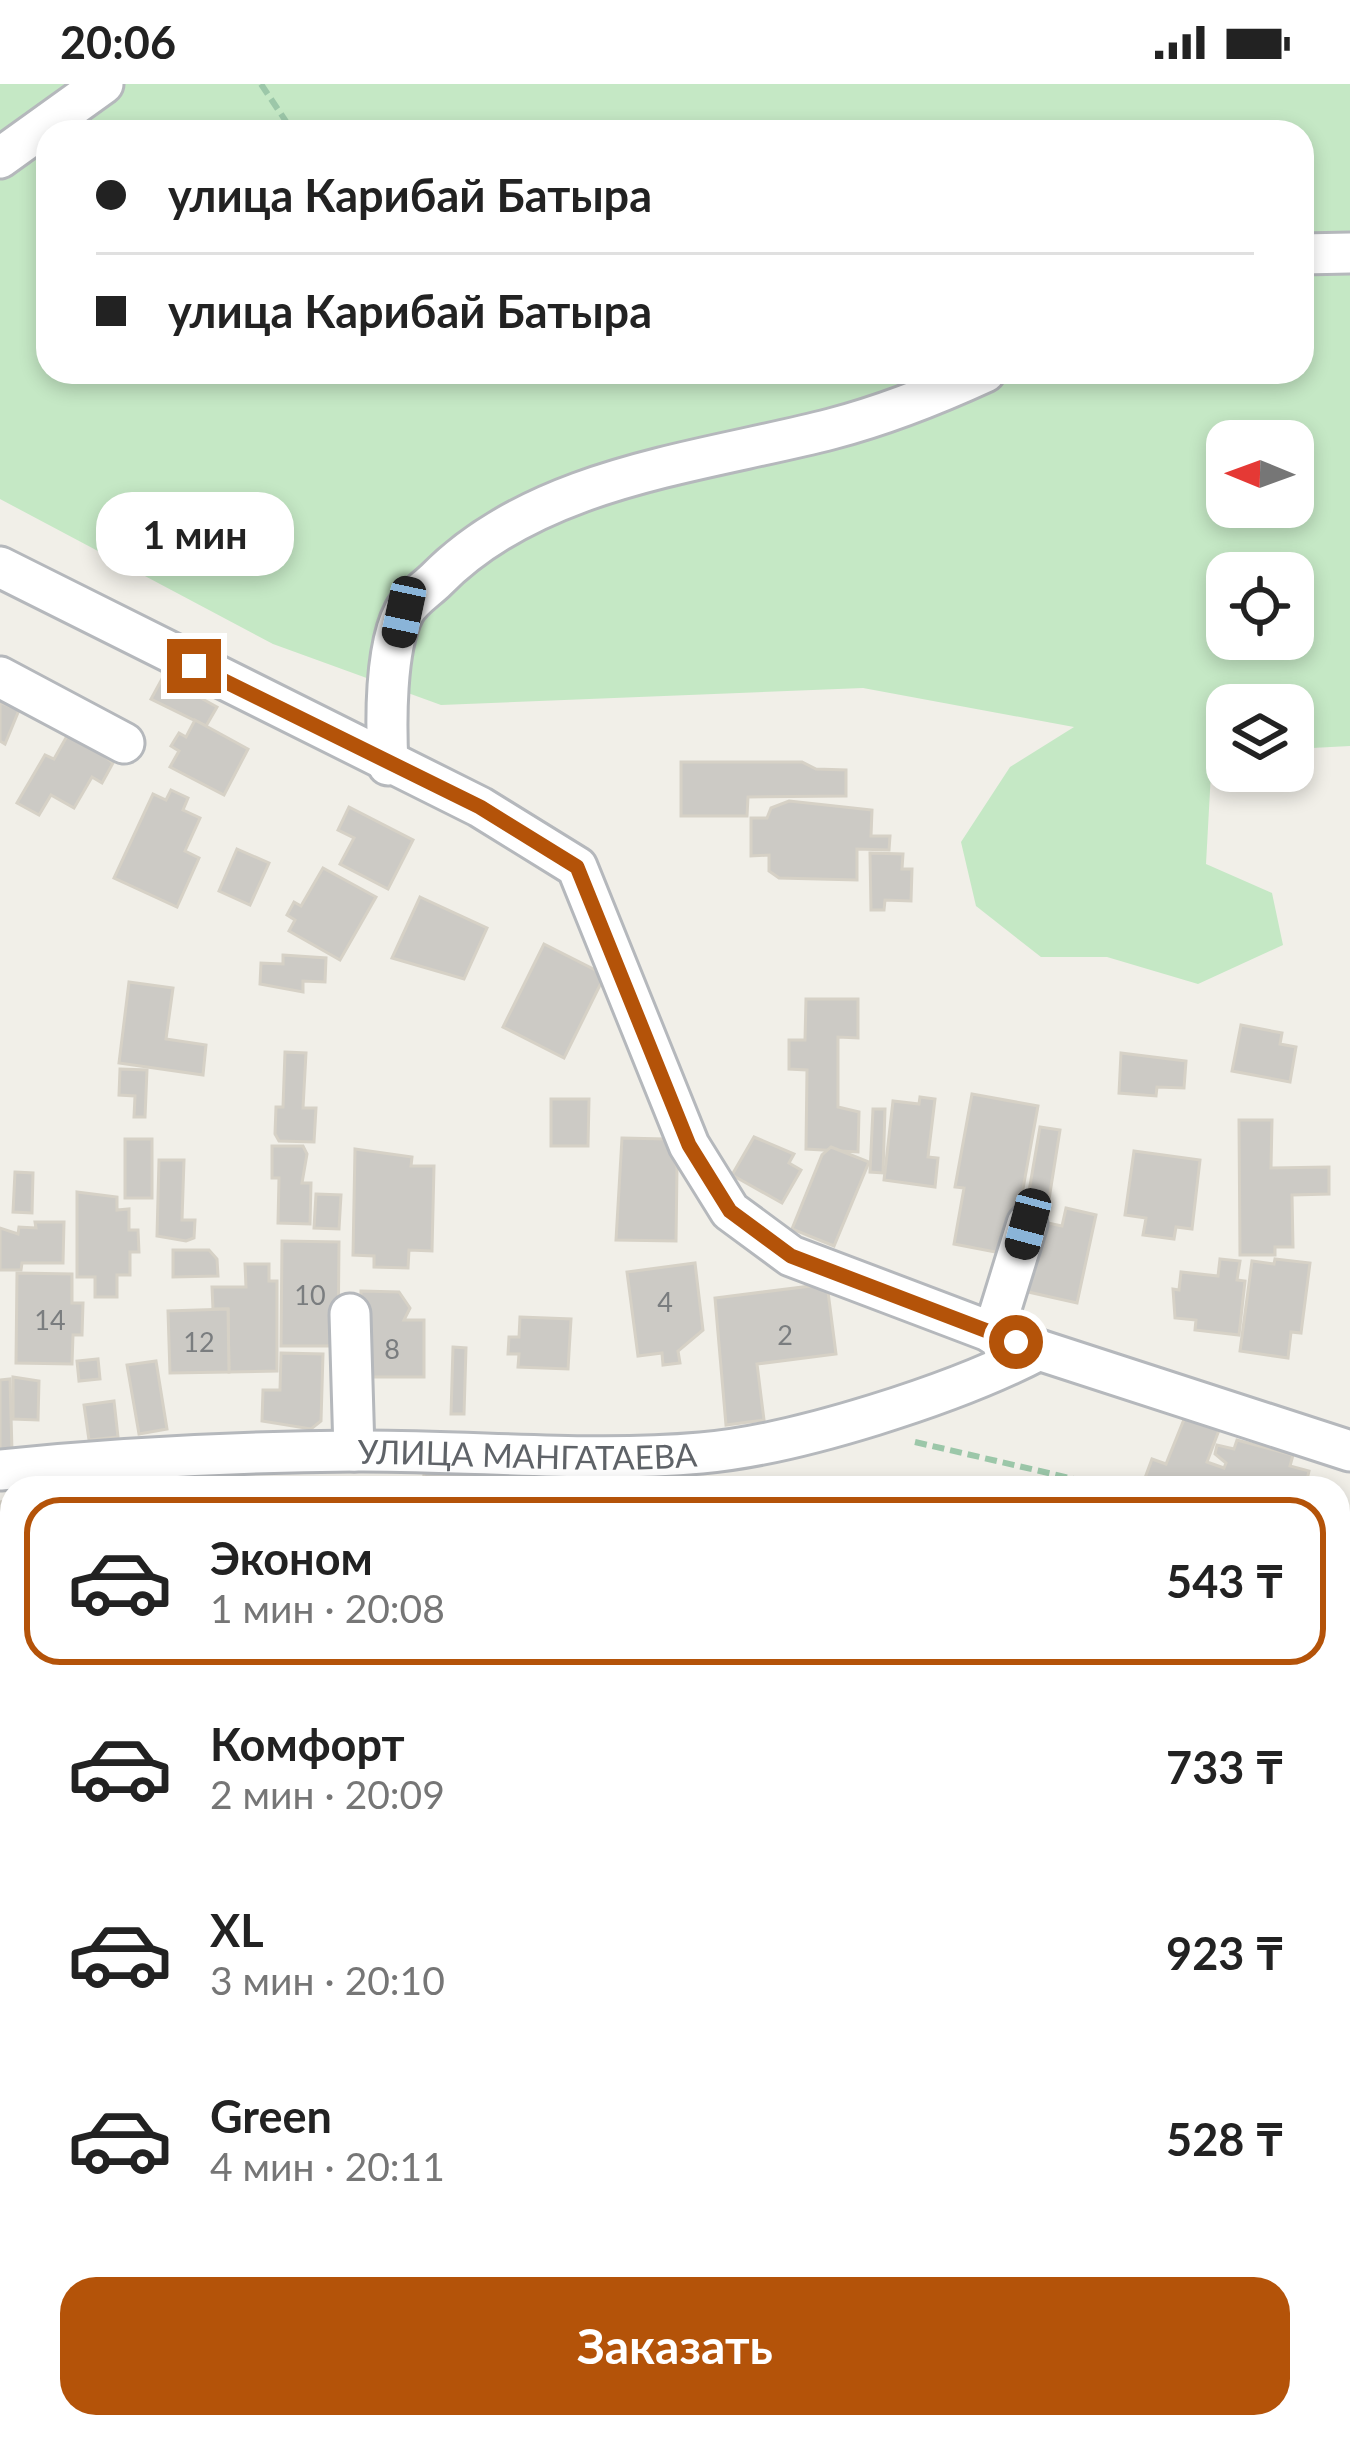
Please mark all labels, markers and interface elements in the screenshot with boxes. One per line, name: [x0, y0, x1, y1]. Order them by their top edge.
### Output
text: 20:06: [60, 15, 176, 69]
text: улица Карибай Батыра: [168, 168, 652, 222]
text: улица Карибай Батыра: [168, 284, 652, 338]
north arrow: [1206, 420, 1314, 528]
map controls: [1206, 420, 1314, 792]
callout: 1 мин: [95, 492, 293, 576]
text: 1 мин: [143, 511, 248, 557]
button: locate: [1206, 552, 1314, 660]
car: [379, 573, 429, 651]
route end: [167, 639, 221, 693]
button: layers: [1206, 684, 1314, 792]
car: [1001, 1185, 1055, 1263]
house number: 10: [294, 1278, 326, 1311]
house number: 4: [657, 1285, 673, 1318]
house number: 14: [34, 1303, 66, 1336]
route start: [989, 1315, 1043, 1369]
house number: 2: [777, 1318, 793, 1351]
house number: 12: [183, 1325, 215, 1358]
house number: 8: [384, 1332, 400, 1365]
street label: УЛИЦА МАНГАТАЕВА: [358, 1431, 699, 1477]
icon: car: [66, 1527, 174, 1635]
text: Эконом: [210, 1531, 373, 1585]
text: 543 ₸: [1166, 1554, 1284, 1608]
text: 1 мин · 20:08: [210, 1585, 445, 1631]
icon: car: [66, 1713, 174, 1821]
text: Комфорт: [210, 1717, 405, 1771]
text: 733 ₸: [1166, 1740, 1284, 1794]
text: 2 мин · 20:09: [210, 1771, 445, 1817]
icon: car: [66, 1899, 174, 2007]
text: XL: [210, 1903, 264, 1957]
text: 923 ₸: [1166, 1926, 1284, 1980]
text: 3 мин · 20:10: [210, 1957, 445, 2003]
icon: car: [66, 2085, 174, 2193]
text: Green: [210, 2089, 332, 2143]
text: 528 ₸: [1166, 2112, 1284, 2166]
text: 4 мин · 20:11: [210, 2143, 445, 2189]
button: Заказать: [60, 2277, 1290, 2415]

